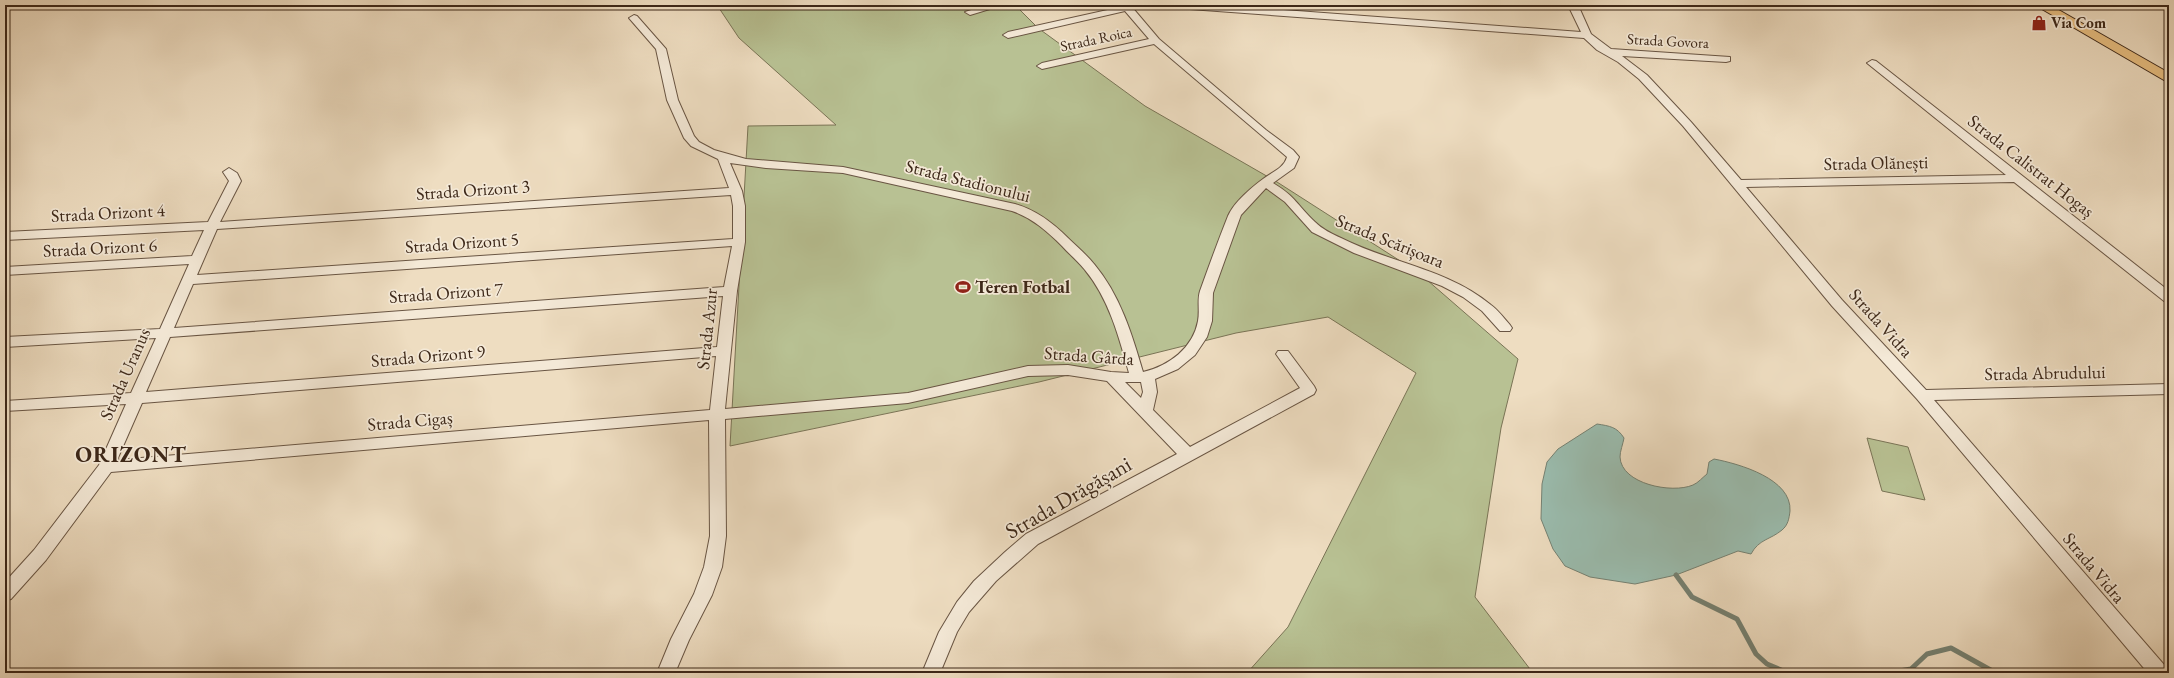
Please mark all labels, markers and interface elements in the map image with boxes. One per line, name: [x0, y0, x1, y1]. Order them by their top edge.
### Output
place label: Via Com: [2051, 13, 2106, 32]
shop icon: Via Com: [2030, 14, 2048, 32]
street label: Strada Roica: [1058, 22, 1134, 55]
street label: Strada Govora: [1627, 29, 1709, 52]
street label: Strada Calistrat Hogaș: [1964, 109, 2099, 222]
street label: Strada Olănești: [1823, 150, 1929, 175]
street label: Strada Stadionului: [903, 154, 1034, 207]
street label: Strada Orizont 3: [415, 174, 531, 205]
street label: Strada Orizont 4: [50, 198, 166, 227]
street label: Strada Scărișoara: [1333, 208, 1449, 273]
street label: Strada Orizont 5: [404, 227, 520, 258]
street label: Strada Orizont 6: [42, 233, 158, 262]
place label: Teren Fotbal: [975, 275, 1070, 298]
street label: Strada Orizont 7: [388, 277, 504, 308]
sports icon: Teren Fotbal: [954, 278, 972, 296]
street label: Strada Vidra: [1844, 283, 1919, 363]
street label: Strada Azur: [691, 287, 722, 371]
street label: Strada Uranus: [94, 324, 155, 423]
street label: Strada Orizont 9: [370, 339, 486, 372]
street label: Strada Gârda: [1043, 341, 1135, 370]
street label: Strada Abrudului: [1984, 360, 2106, 385]
street label: Strada Cigaș: [367, 405, 454, 436]
district label: ORIZONT: [75, 440, 187, 469]
street label: Strada Drăgășani: [1000, 449, 1137, 545]
street label: Strada Vidra: [2058, 528, 2131, 608]

